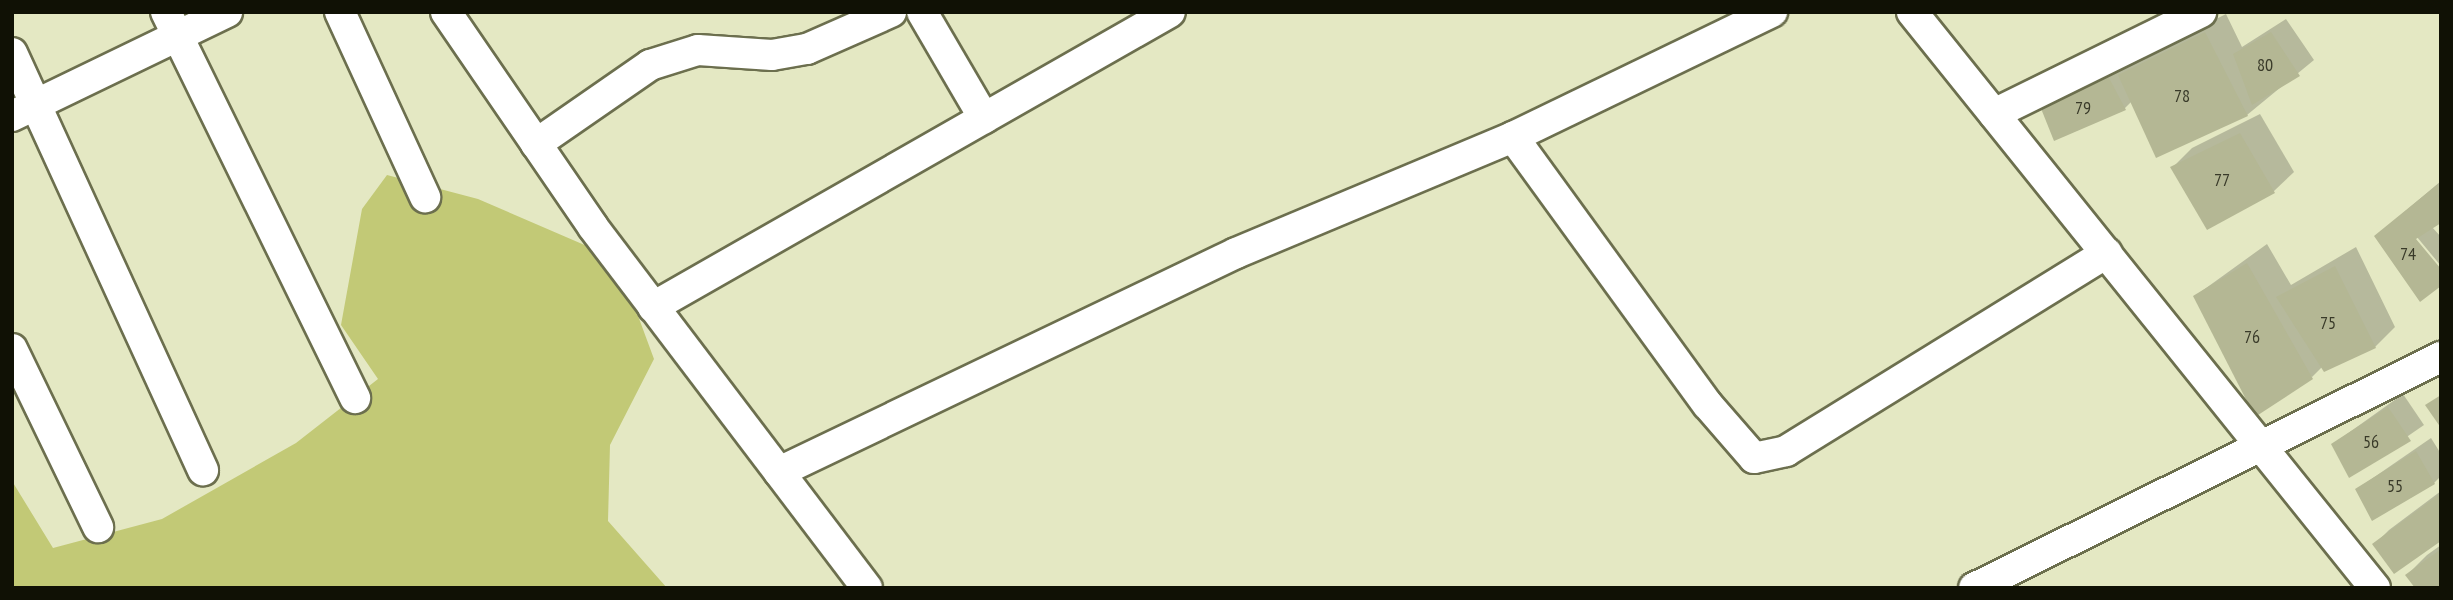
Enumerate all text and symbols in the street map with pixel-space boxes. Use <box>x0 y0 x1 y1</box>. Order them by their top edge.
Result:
house number: 80 <box>2257 54 2273 76</box>
house number: 78 <box>2174 85 2190 107</box>
house number: 79 <box>2075 97 2091 119</box>
house number: 77 <box>2214 169 2230 191</box>
house number: 74 <box>2400 243 2416 265</box>
house number: 75 <box>2320 312 2336 334</box>
house number: 76 <box>2244 326 2260 348</box>
house number: 56 <box>2363 431 2379 453</box>
house number: 55 <box>2387 475 2403 497</box>

